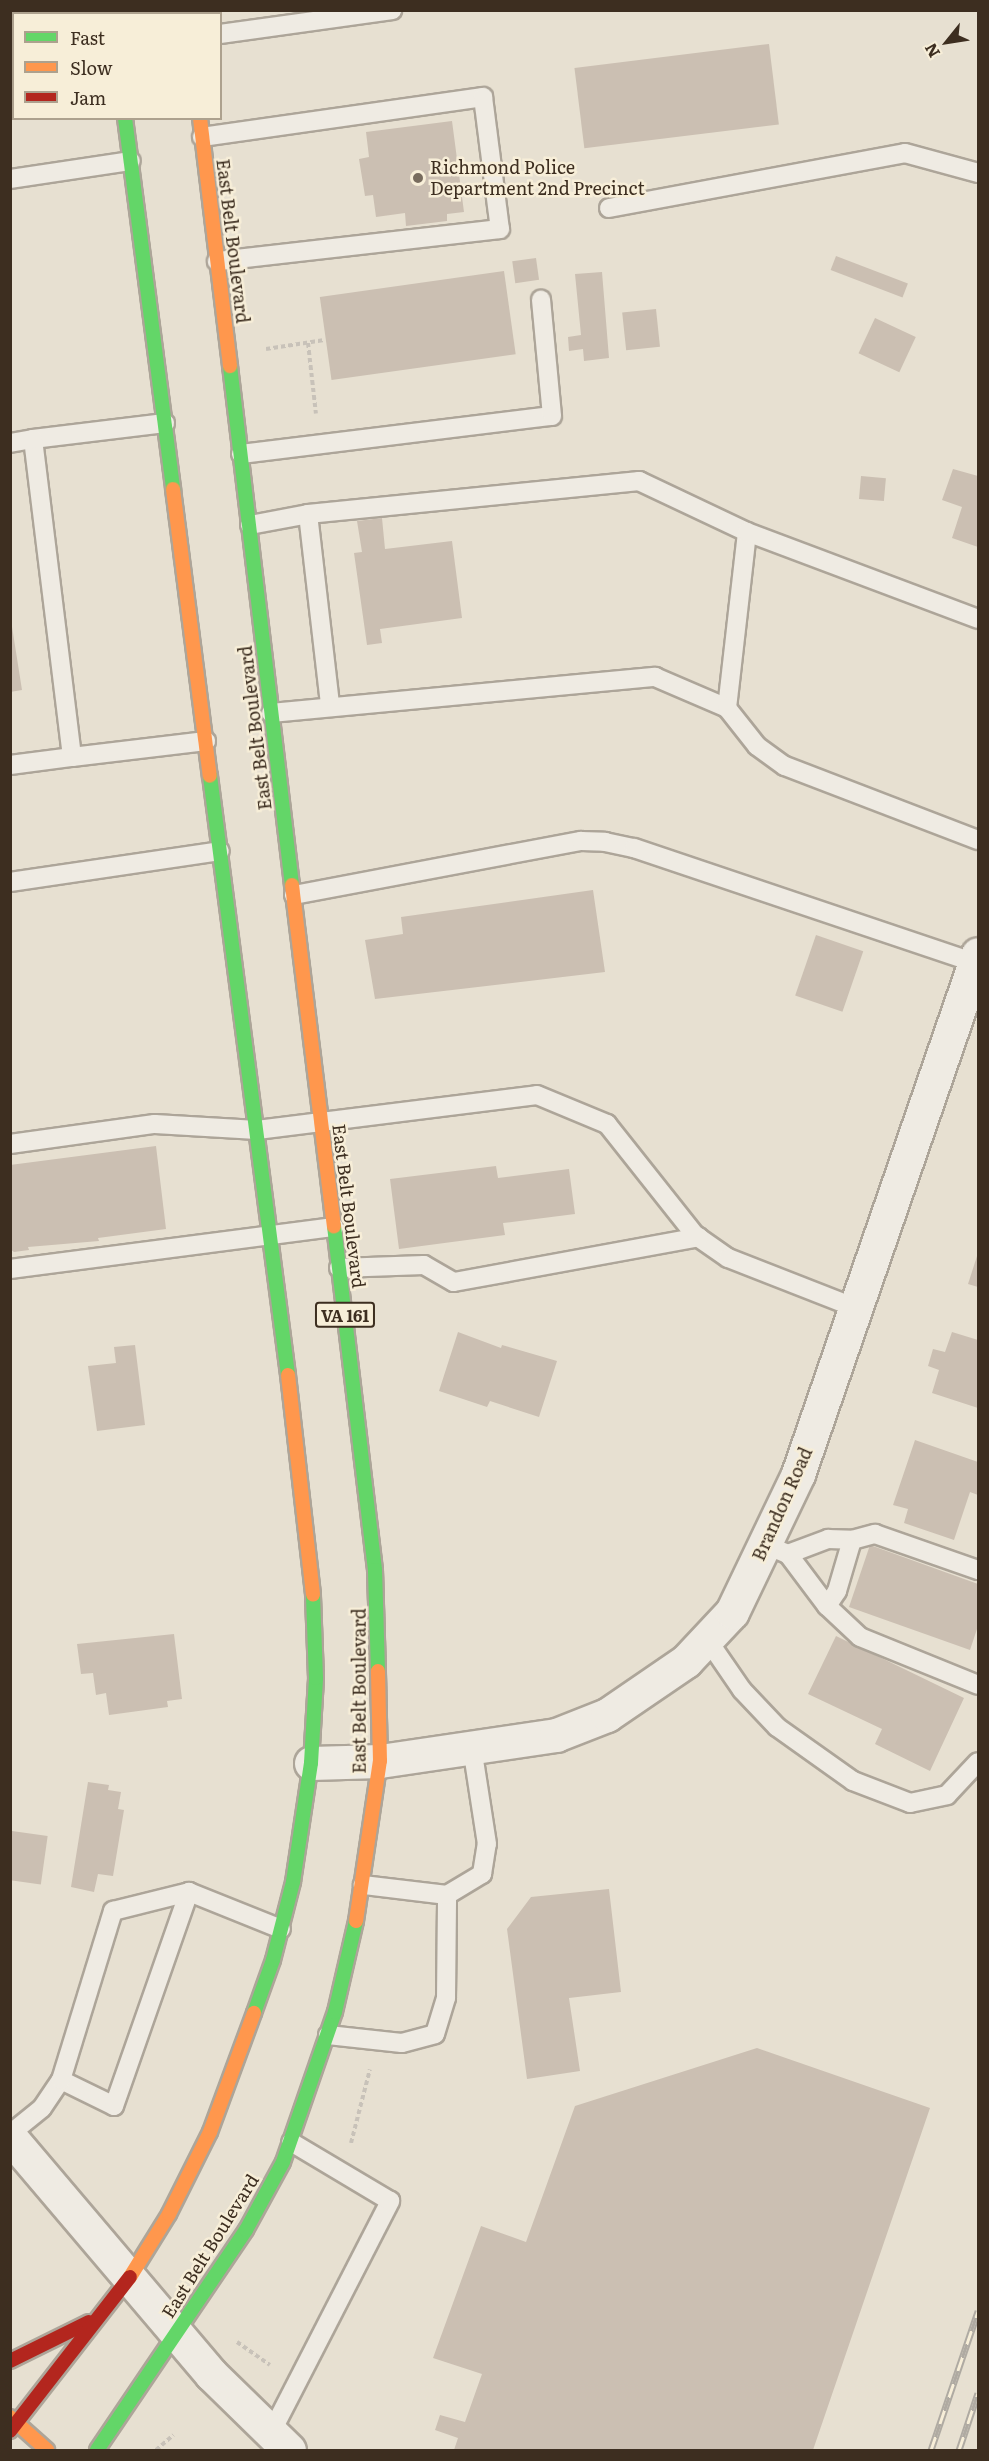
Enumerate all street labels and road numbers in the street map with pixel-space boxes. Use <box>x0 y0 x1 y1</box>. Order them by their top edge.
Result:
street label: East Belt Boulevard <box>212 158 254 324</box>
street label: East Belt Boulevard <box>234 645 276 811</box>
street label: East Belt Boulevard <box>328 1123 370 1289</box>
road number: VA 161 <box>314 1302 376 1328</box>
street label: Brandon Road <box>747 1444 817 1564</box>
street label: East Belt Boulevard <box>348 1608 370 1774</box>
street label: East Belt Boulevard <box>157 2170 263 2322</box>

